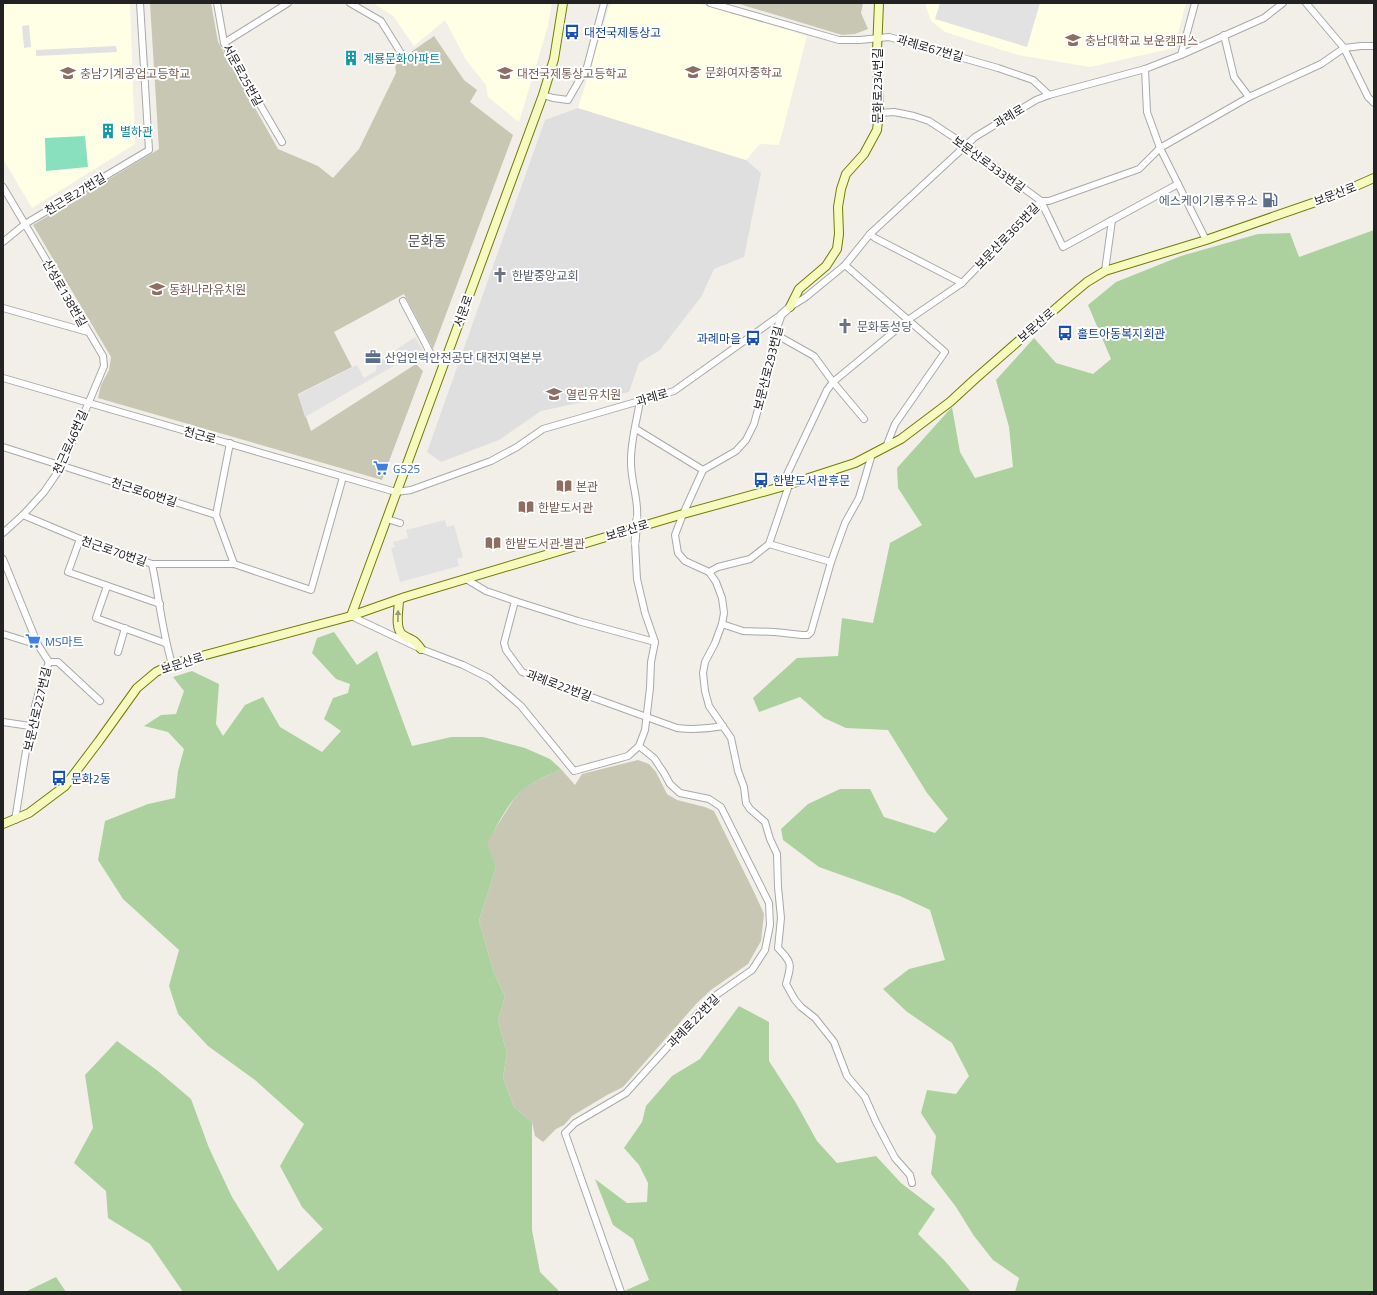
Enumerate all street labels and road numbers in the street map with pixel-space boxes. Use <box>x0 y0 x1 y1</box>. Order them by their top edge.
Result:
street label: 과례로67번길 <box>894 29 966 67</box>
street label: 서문로25번길 <box>218 40 268 110</box>
street label: 문화로234번길 <box>868 48 887 124</box>
street label: 과례로 <box>990 99 1028 133</box>
street label: 보문산로333번길 <box>948 131 1030 197</box>
street label: 천근로27번길 <box>41 168 109 220</box>
street label: 보문산로 <box>1311 177 1359 211</box>
street label: 보문산로365번길 <box>970 198 1044 274</box>
street label: 산성로138번길 <box>38 256 92 330</box>
street label: 서문로 <box>448 292 478 330</box>
street label: 보문산로 <box>1013 303 1059 347</box>
street label: 보문산로293번길 <box>748 324 788 412</box>
street label: 과례로 <box>633 383 671 411</box>
street label: 천근로46번길 <box>47 407 93 477</box>
street label: 천근로 <box>181 421 219 449</box>
street label: 천근로60번길 <box>108 472 180 512</box>
street label: 보문산로 <box>603 514 651 546</box>
street label: 천근로70번길 <box>78 531 150 571</box>
street label: 보문산로 <box>158 647 206 679</box>
street label: 과례로22번길 <box>524 664 594 706</box>
street label: 보문산로227번길 <box>18 665 56 753</box>
street label: 과례로22번길 <box>662 990 724 1052</box>

